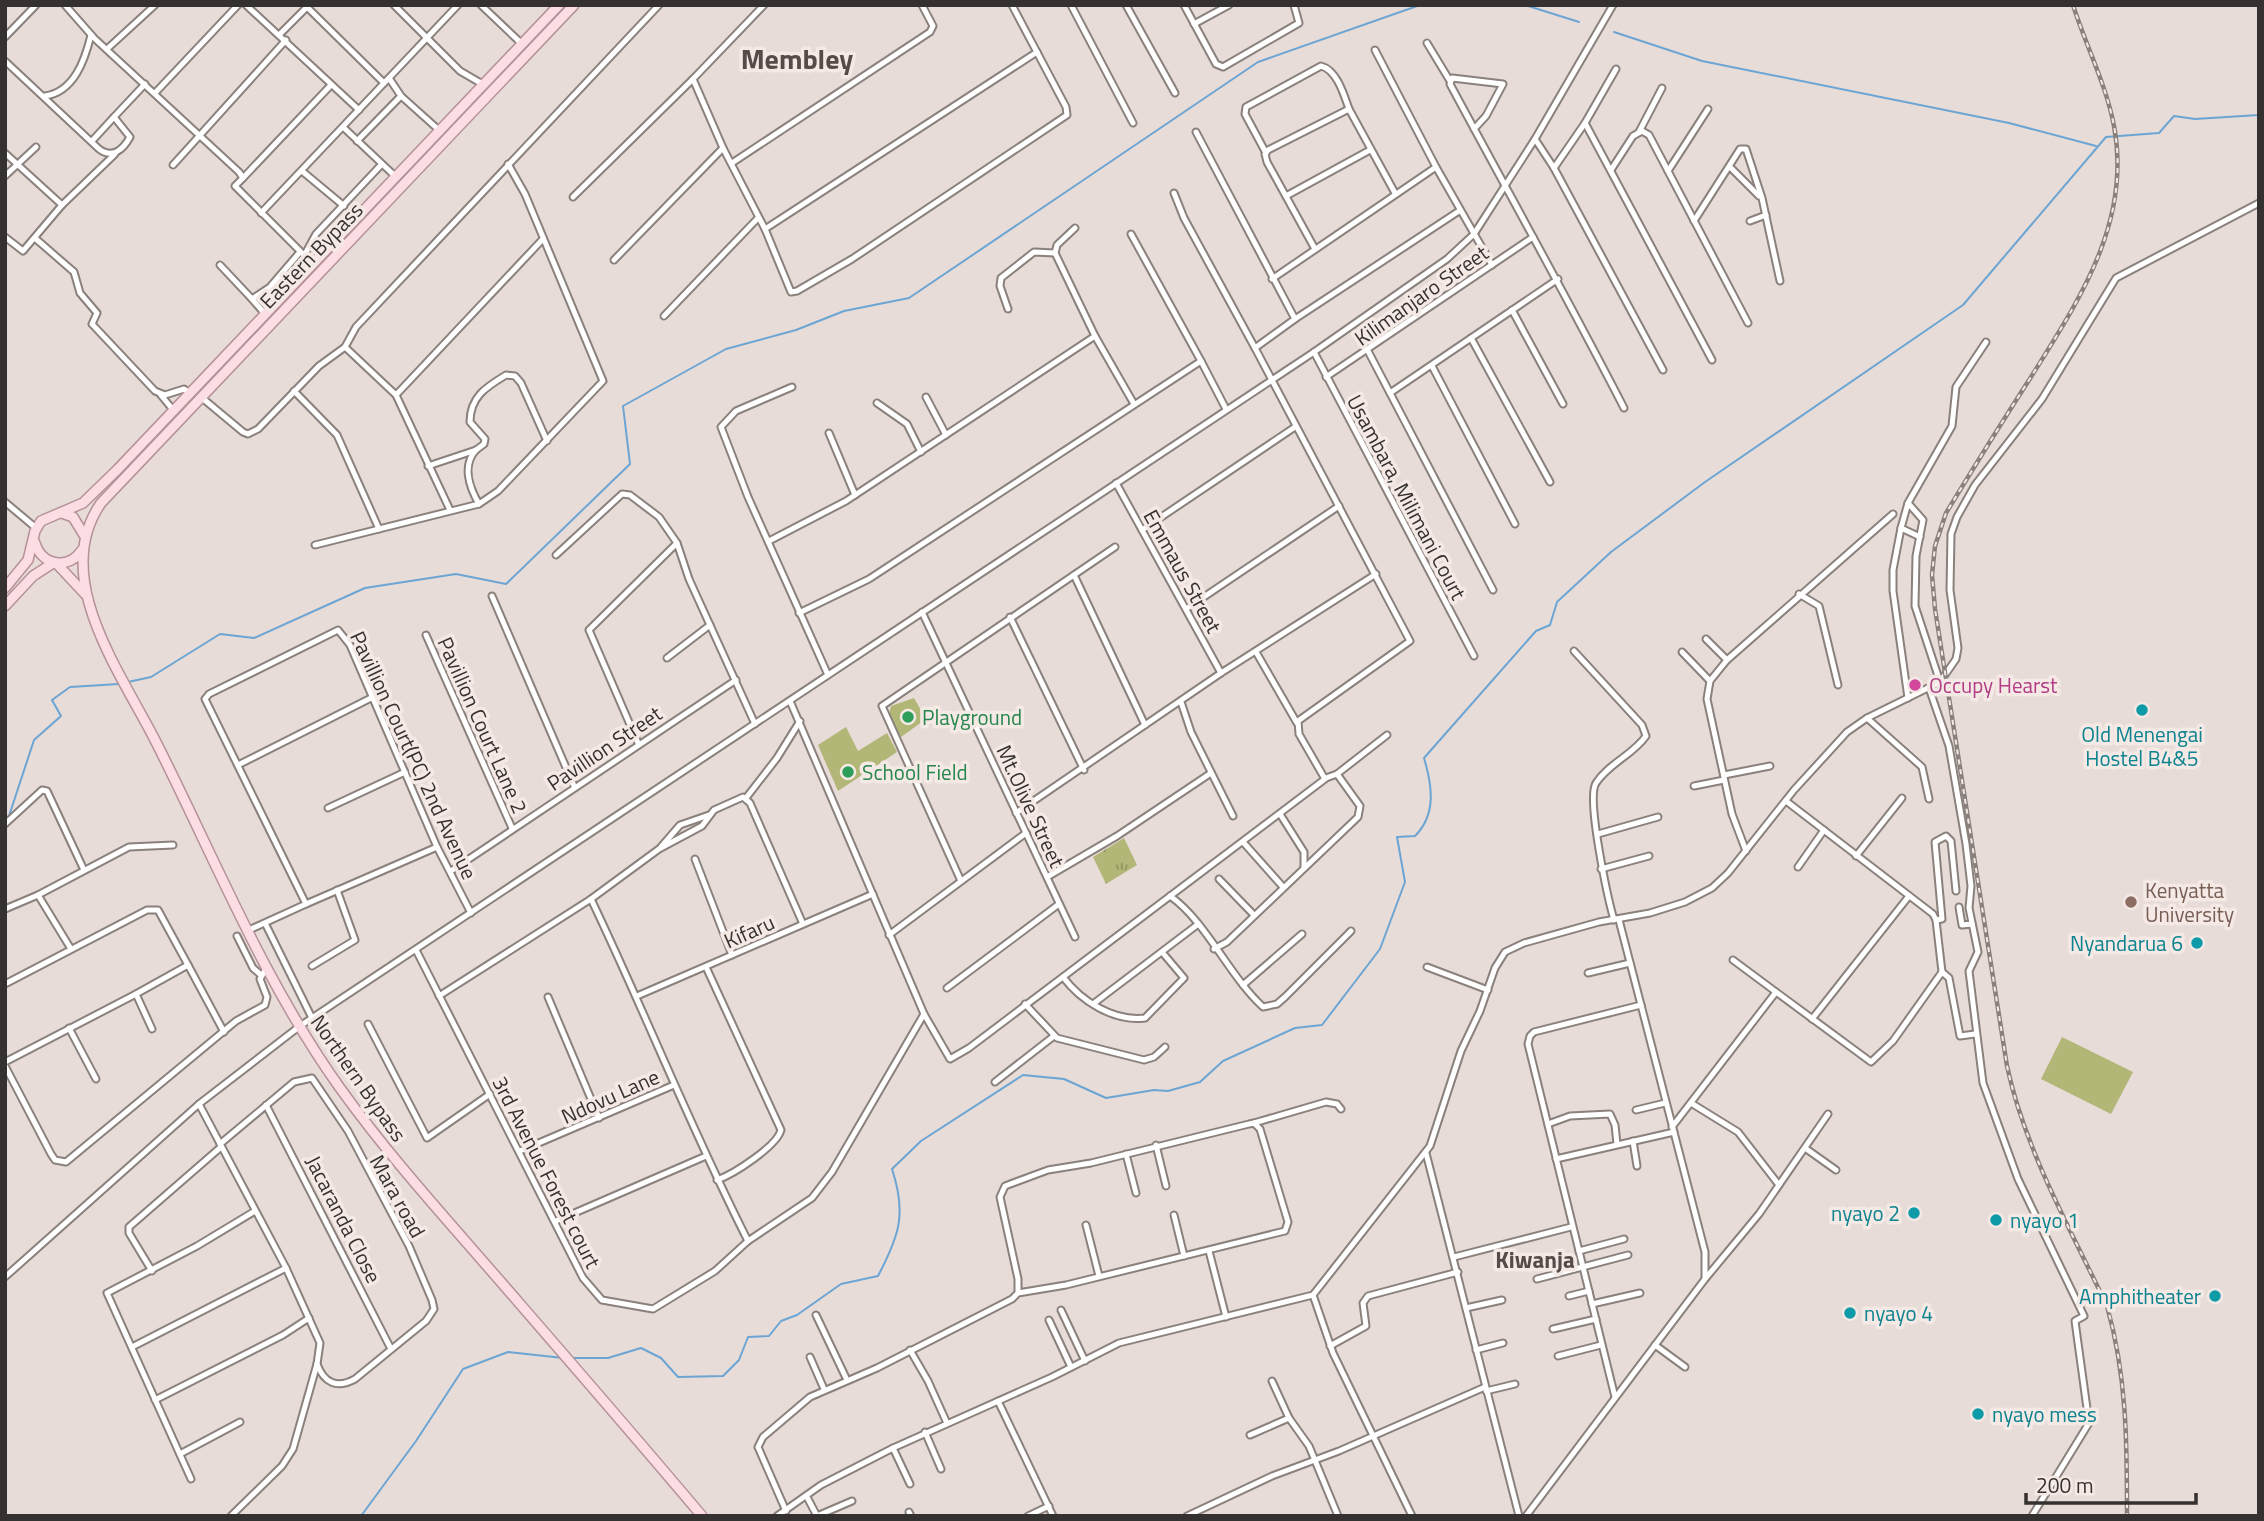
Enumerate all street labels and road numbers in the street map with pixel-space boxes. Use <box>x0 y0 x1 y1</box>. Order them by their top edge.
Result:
street label: Eastern Bypass <box>252 195 370 315</box>
street label: Kilimanjaro Street <box>1347 236 1495 353</box>
street label: Usambara, Milimani Court <box>1339 389 1475 606</box>
street label: Emmaus Street <box>1136 503 1230 639</box>
street label: Pavillion Court(PC) 2nd Avenue <box>342 625 486 885</box>
street label: Pavillion Court Lane 2 <box>430 632 536 818</box>
street label: Pavillion Street <box>540 697 669 798</box>
street label: Mt.Olive Street <box>989 739 1074 873</box>
street label: Kifaru <box>719 906 779 956</box>
street label: Northern Bypass <box>303 1008 415 1148</box>
street label: Ndovu Lane <box>556 1060 664 1132</box>
street label: 3rd Avenue Forest court <box>485 1070 610 1274</box>
street label: Mara road <box>362 1149 434 1243</box>
street label: Jacaranda Close <box>298 1150 390 1288</box>

